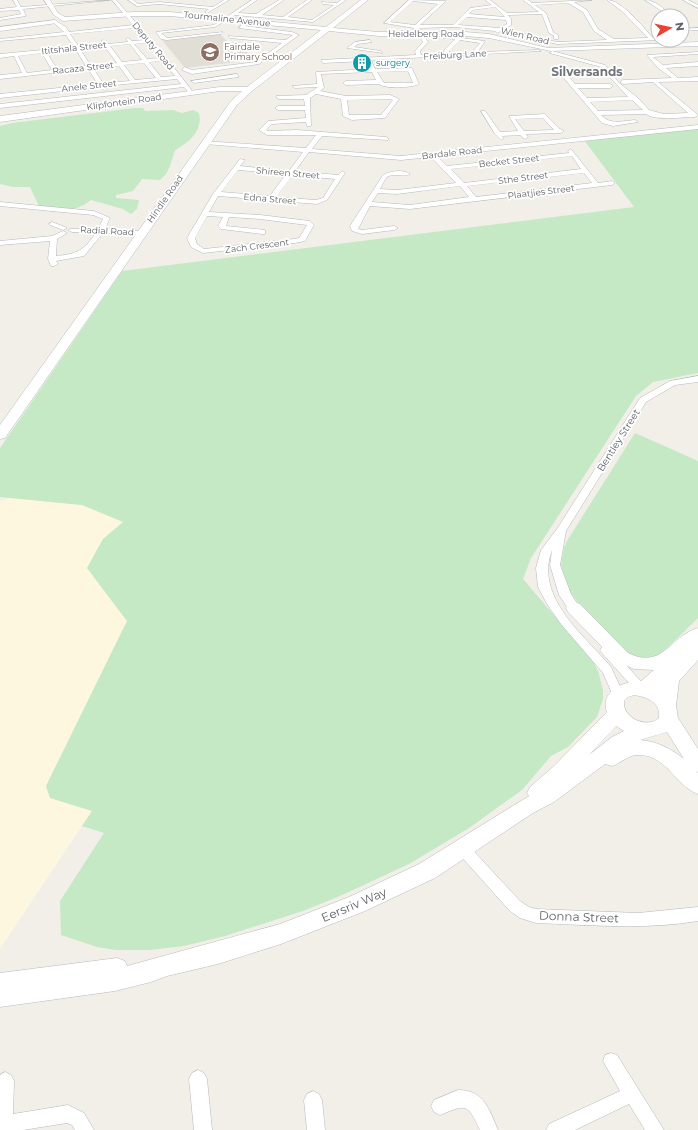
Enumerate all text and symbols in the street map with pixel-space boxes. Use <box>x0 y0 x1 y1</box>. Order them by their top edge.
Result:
street label: Tourmaline Avenue <box>183 8 272 29</box>
north arrow <box>650 8 690 48</box>
street label: Deputy Road <box>130 19 177 72</box>
text: N <box>672 21 687 32</box>
street label: Wien Road <box>500 25 551 46</box>
street label: Heidelberg Road <box>388 28 464 39</box>
street label: Ititshala Street <box>41 39 107 56</box>
school or university icon: Fairdale Primary School <box>199 41 221 63</box>
place label: Fairdale Primary School <box>224 41 292 62</box>
street label: Freiburg Lane <box>423 47 487 62</box>
building icon: surgery <box>351 52 373 74</box>
place label: surgery <box>376 57 410 68</box>
street label: Racaza Street <box>52 59 115 76</box>
district label: Silversands <box>551 64 623 79</box>
street label: Anele Street <box>61 77 117 94</box>
street label: Klipfontein Road <box>86 91 162 112</box>
street label: Bardale Road <box>421 144 483 161</box>
street label: Becket Street <box>478 152 540 169</box>
street label: Shireen Street <box>256 164 321 181</box>
street label: Sthe Street <box>497 169 549 186</box>
street label: Hindle Road <box>144 173 185 225</box>
street label: Plaatjies Street <box>507 182 575 201</box>
street label: Edna Street <box>243 191 297 206</box>
street label: Radial Road <box>80 224 134 237</box>
street label: Zach Crescent <box>224 236 290 255</box>
street label: Bentley Street <box>594 407 643 474</box>
street label: Eersriv Way <box>319 884 389 925</box>
street label: Donna Street <box>539 908 619 925</box>

